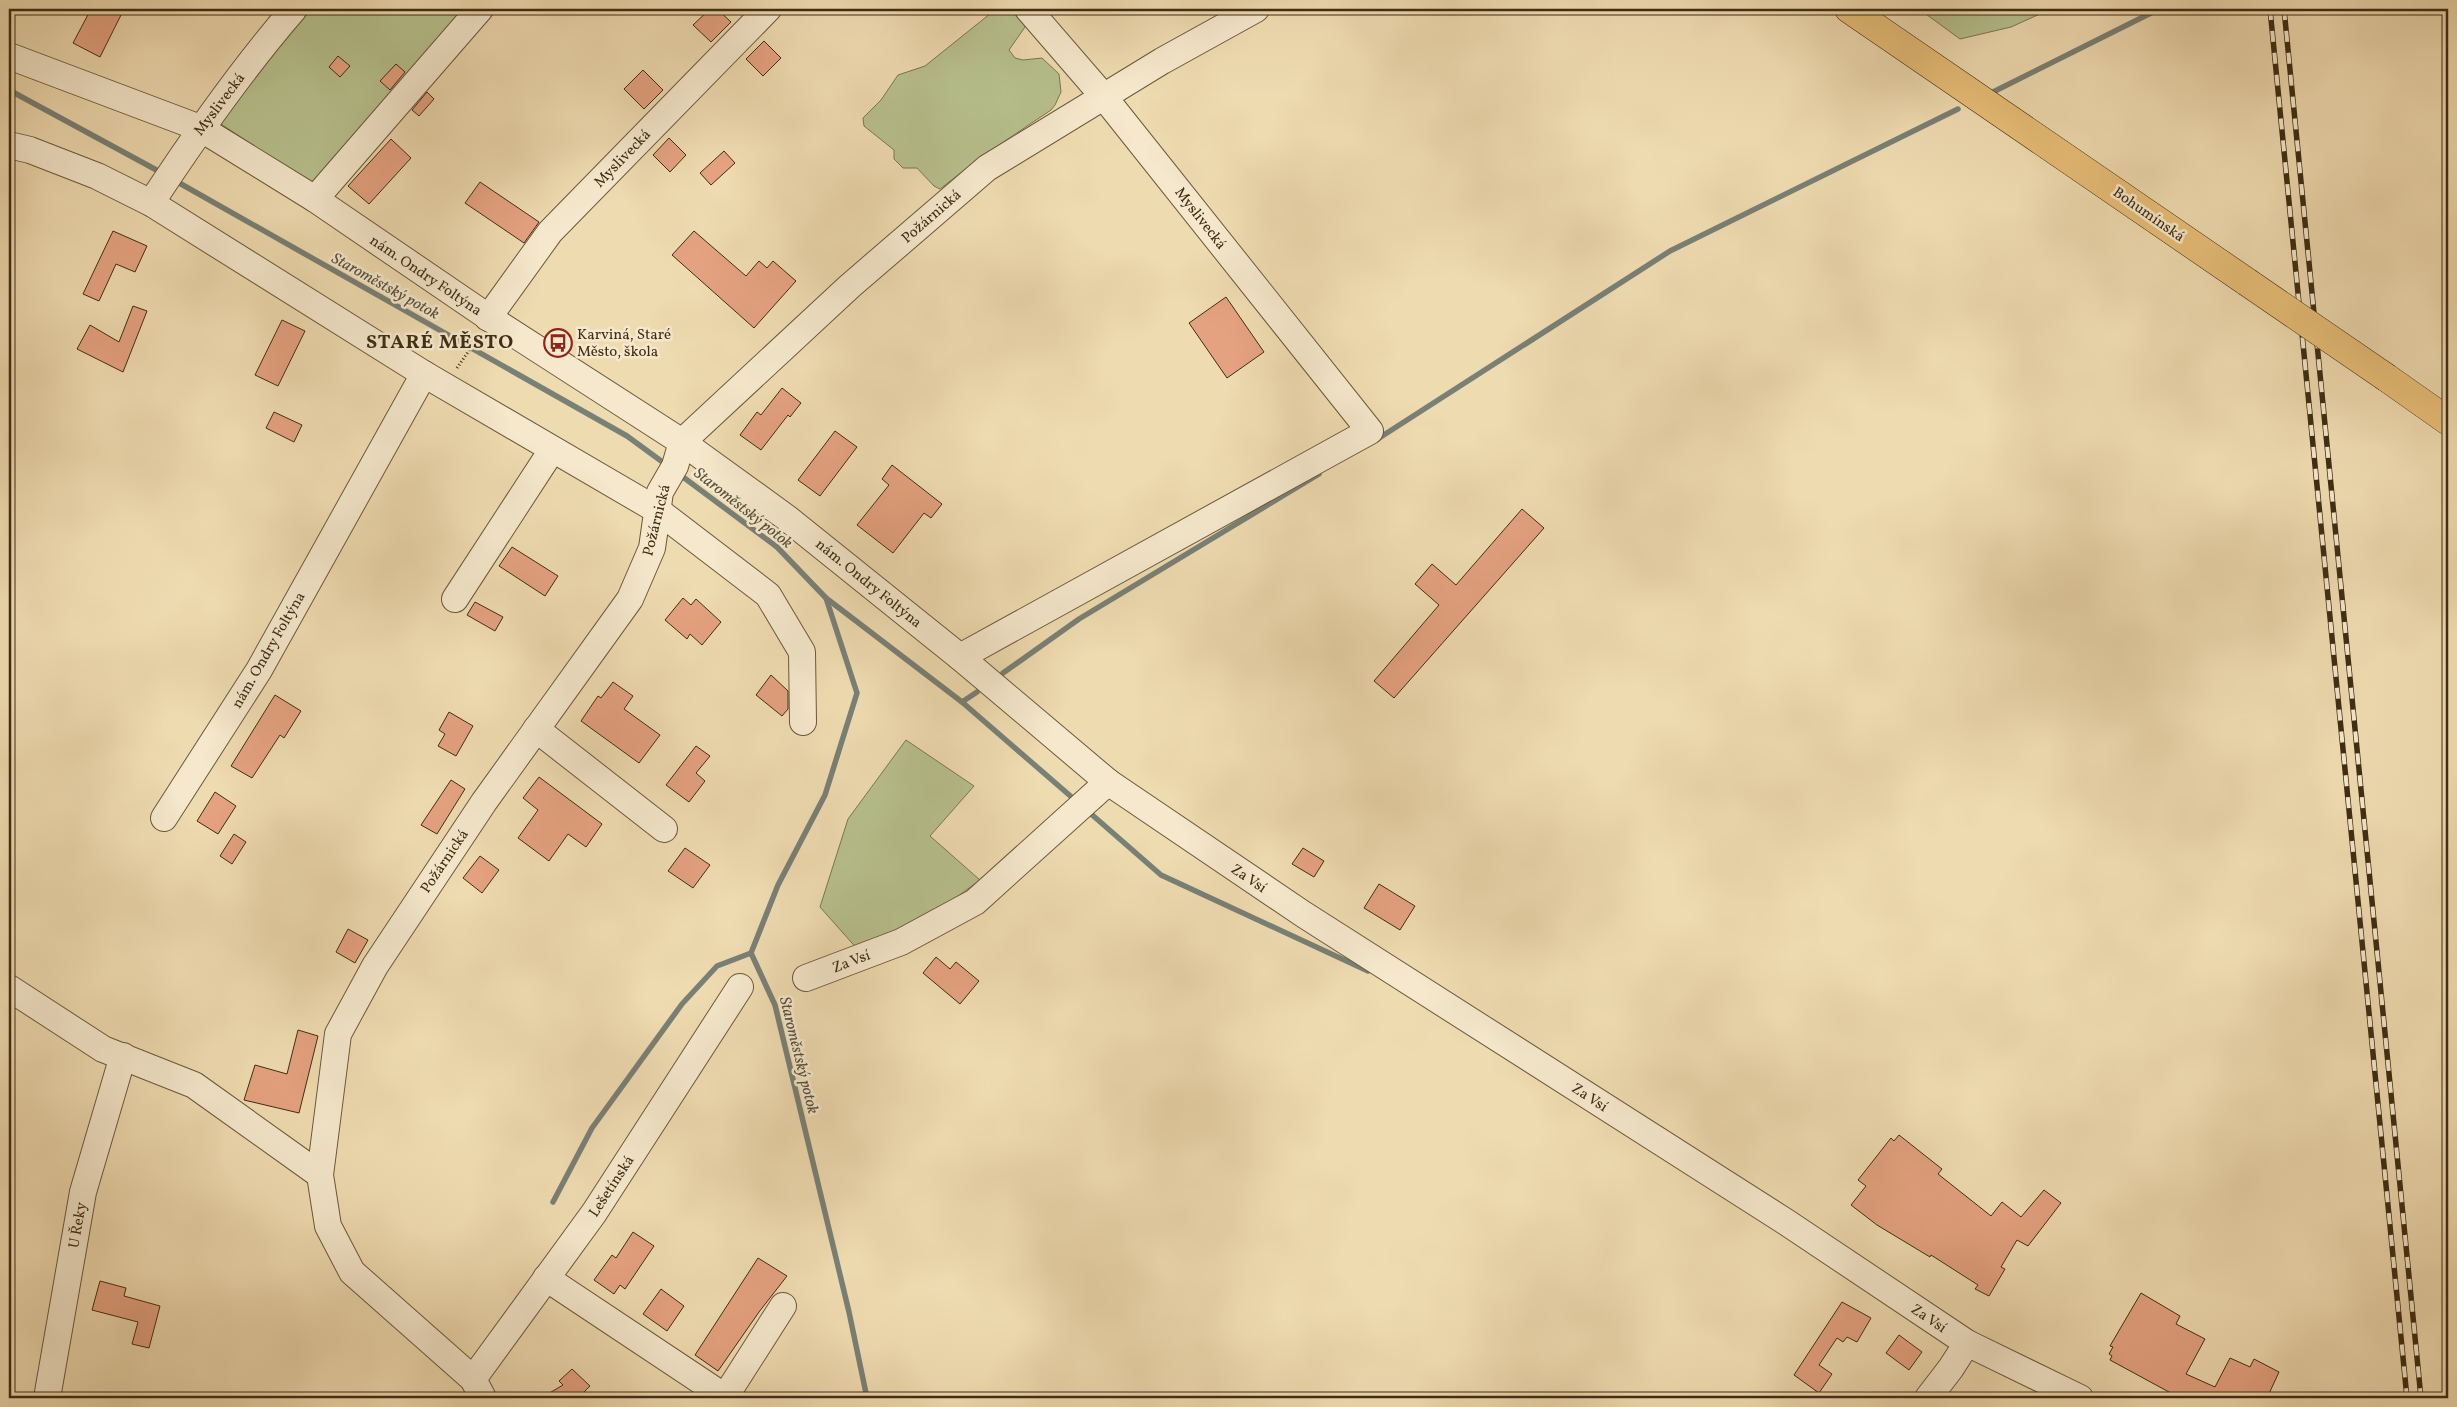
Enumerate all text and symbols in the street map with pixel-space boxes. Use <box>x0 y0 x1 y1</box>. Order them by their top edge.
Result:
street label: Myslivecká <box>190 69 251 141</box>
street label: Myslivecká <box>590 125 656 193</box>
street label: Myslivecká <box>1169 183 1231 254</box>
street label: Bohumínská <box>2108 183 2188 248</box>
street label: Požárnická <box>898 185 966 249</box>
street label: nám. Ondry Foltýna <box>365 231 485 322</box>
water label: Staroměstský potok <box>327 248 443 326</box>
place label: Karviná, Staré Město, škola <box>577 325 671 363</box>
bus stop icon: Karviná, Staré Město, škola <box>543 328 573 358</box>
district label: STARÉ MĚSTO <box>366 329 514 357</box>
water label: Staroměstský potok <box>689 463 797 555</box>
street label: Požárnická <box>638 482 676 558</box>
street label: nám. Ondry Foltýna <box>810 535 926 634</box>
street label: nám. Ondry Foltýna <box>227 589 311 713</box>
street label: Požárnická <box>416 826 474 898</box>
street label: Za Vsí <box>1226 860 1271 899</box>
street label: Za Vsí <box>829 945 874 979</box>
water label: Staroměstský potok <box>773 995 823 1117</box>
street label: Za Vsí <box>1567 1079 1612 1118</box>
street label: Lešetínská <box>584 1152 640 1222</box>
street label: U Řeky <box>64 1201 93 1250</box>
street label: Za Vsí <box>1906 1300 1951 1339</box>

